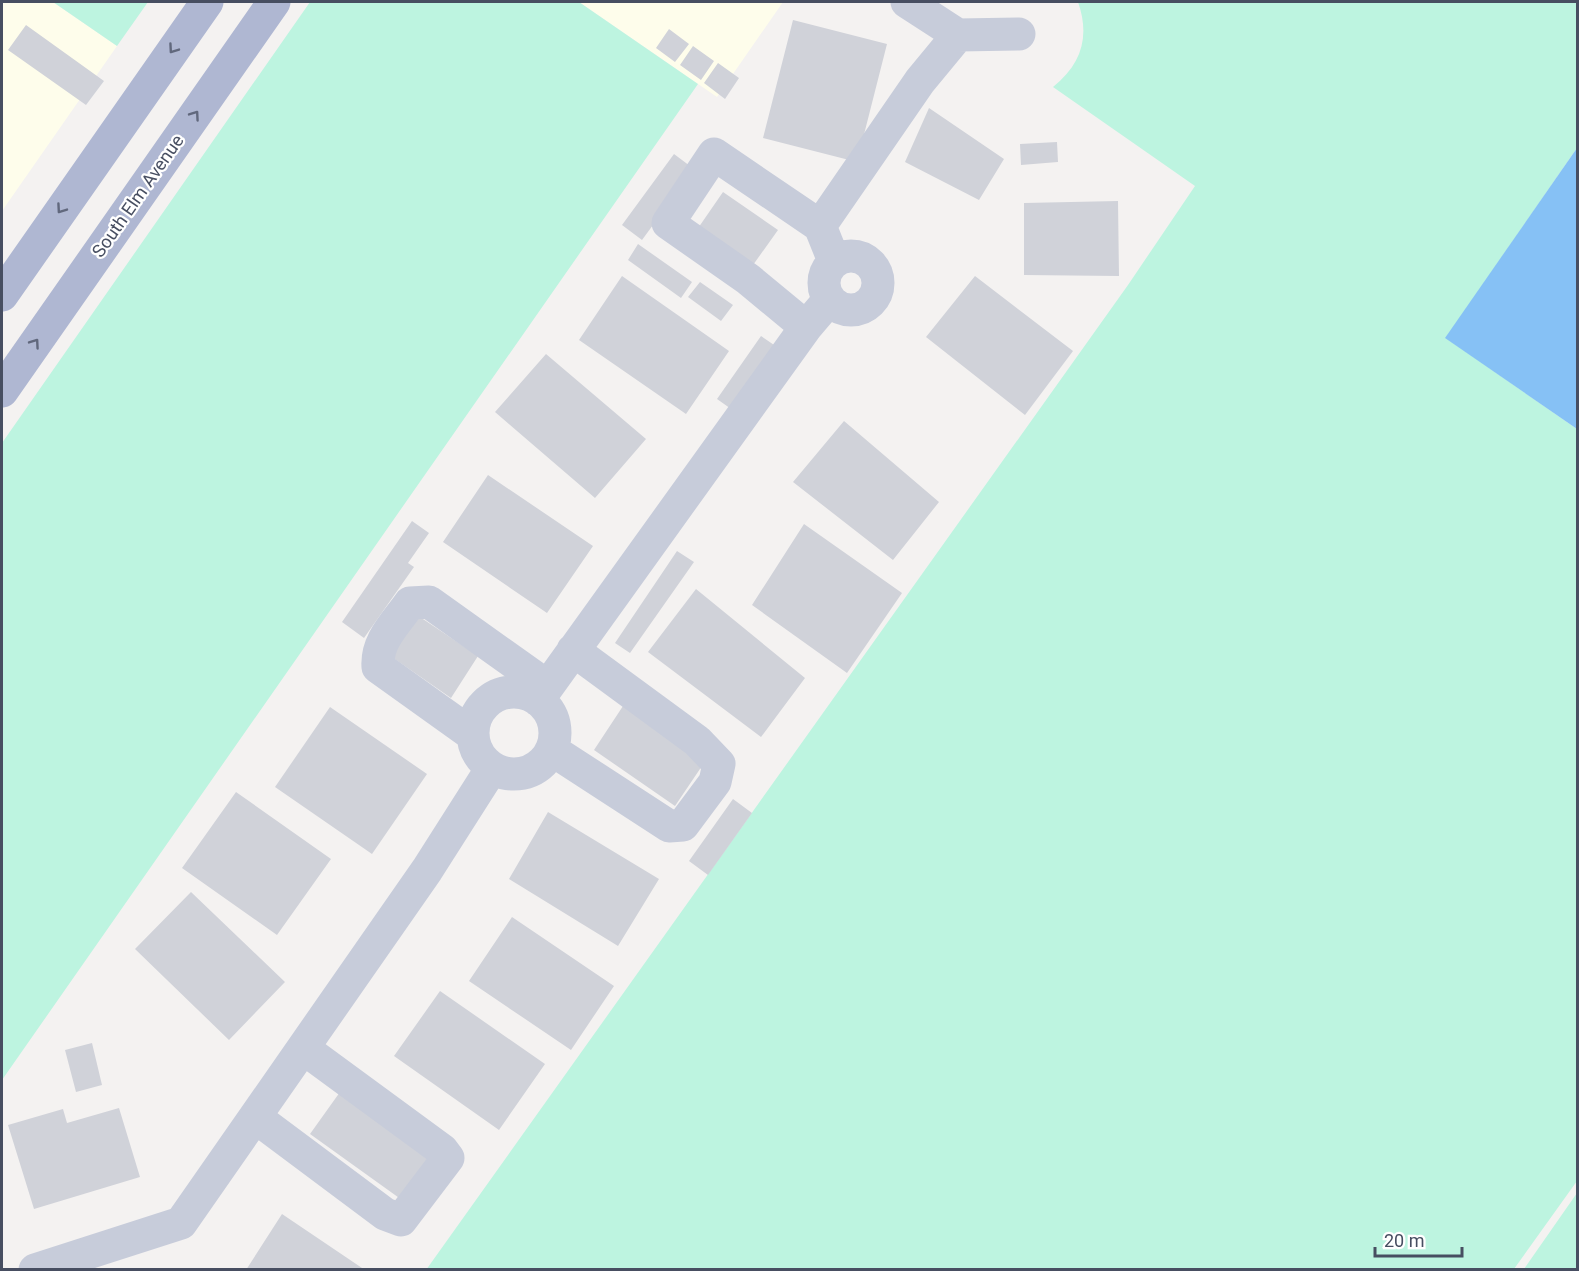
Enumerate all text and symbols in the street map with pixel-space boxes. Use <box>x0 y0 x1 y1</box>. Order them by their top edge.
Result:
one-way arrow <box>169 43 180 54</box>
one-way arrow <box>188 110 199 121</box>
street label: South Elm Avenue <box>87 130 188 261</box>
one-way arrow <box>57 203 68 214</box>
one-way arrow <box>28 339 39 350</box>
scale bar <box>1375 1220 1462 1258</box>
text: 20 m <box>1384 1230 1424 1251</box>

